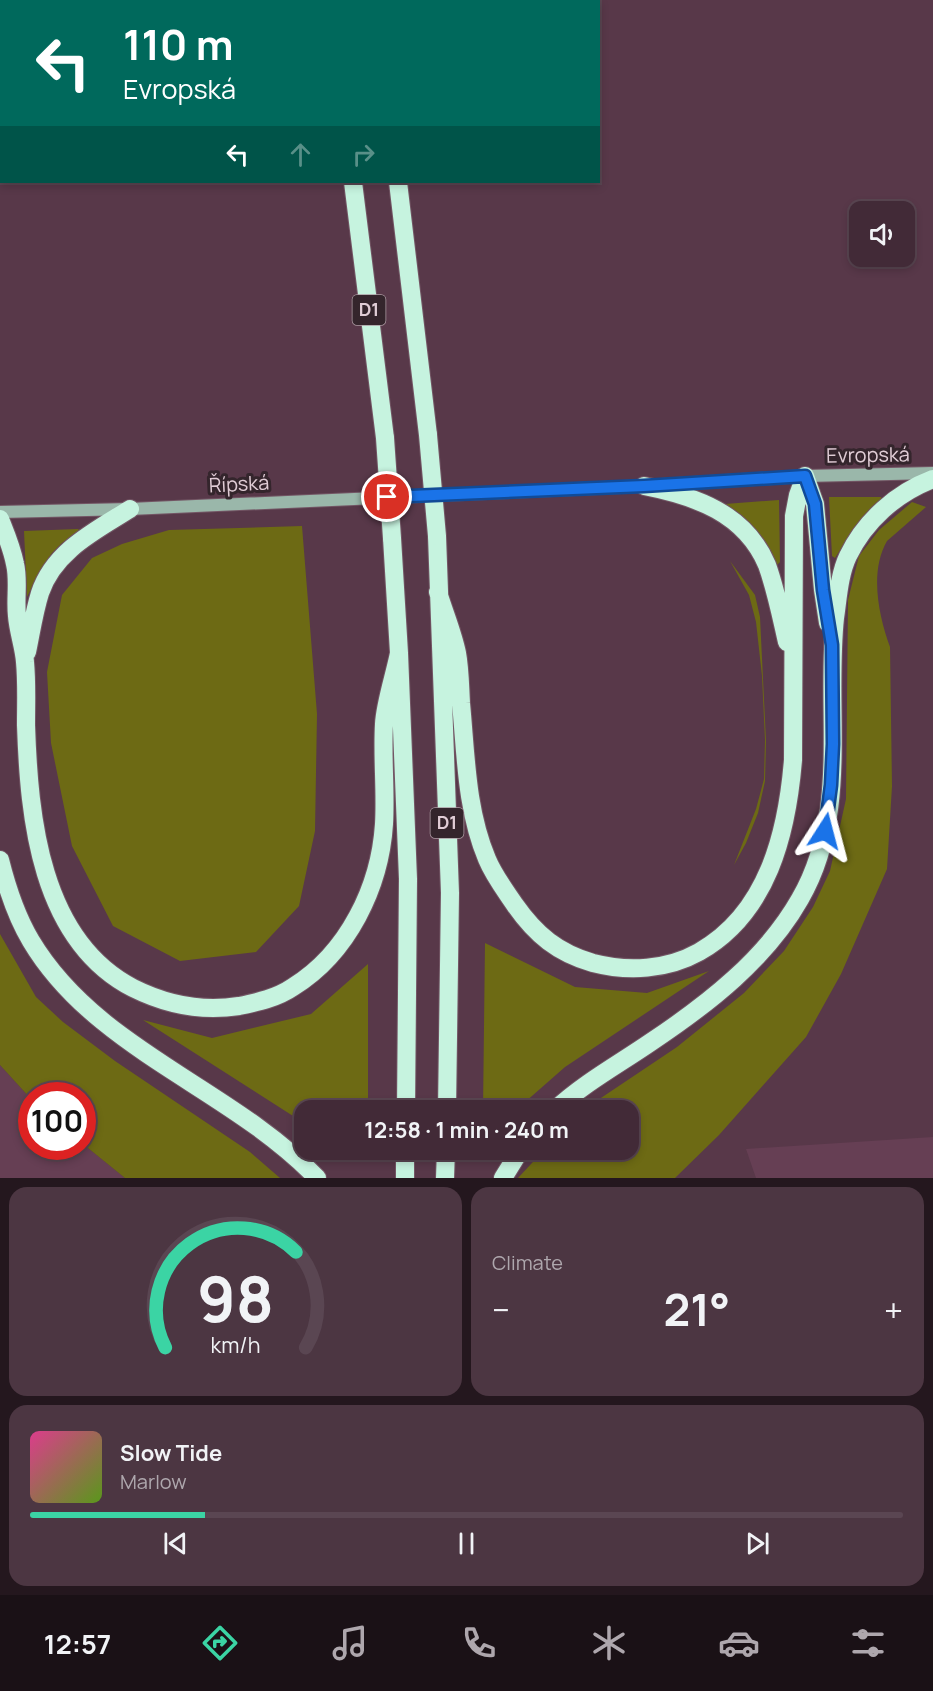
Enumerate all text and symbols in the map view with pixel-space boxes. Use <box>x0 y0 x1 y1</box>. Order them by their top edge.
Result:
text: 110 m <box>123 15 234 73</box>
icon: left <box>24 24 102 102</box>
text: Evropská <box>123 70 236 107</box>
icon: left <box>221 138 254 171</box>
icon: ahead <box>284 138 317 171</box>
icon: right <box>347 138 380 171</box>
map controls <box>849 201 915 267</box>
button: sound <box>849 201 915 267</box>
road number: D1 <box>352 295 386 325</box>
street label: Evropská <box>826 440 910 469</box>
street label: Řípská <box>208 468 270 499</box>
pin <box>361 471 412 522</box>
icon: arrive <box>370 480 403 513</box>
position arrow <box>793 799 857 863</box>
road number: D1 <box>430 808 464 838</box>
speed limit sign: 100 <box>18 1082 96 1160</box>
text: 12:58 · 1 min · 240 m <box>364 1115 569 1145</box>
text: Climate <box>492 1249 563 1276</box>
text: 98 <box>197 1255 274 1341</box>
text: 21° <box>664 1278 730 1340</box>
text: − <box>492 1287 510 1332</box>
text: + <box>884 1287 903 1332</box>
text: km/h <box>211 1331 260 1360</box>
text: Slow Tide <box>120 1438 222 1468</box>
text: Marlow <box>120 1468 187 1495</box>
icon: previous <box>159 1527 192 1560</box>
icon: pause <box>450 1527 483 1560</box>
icon: next <box>741 1527 774 1560</box>
icon: directions <box>199 1622 241 1664</box>
icon: music <box>329 1622 371 1664</box>
icon: phone <box>458 1622 500 1664</box>
icon: climate <box>588 1622 630 1664</box>
icon: car <box>718 1622 760 1664</box>
icon: filters <box>847 1622 889 1664</box>
text: 12:57 <box>44 1625 111 1662</box>

